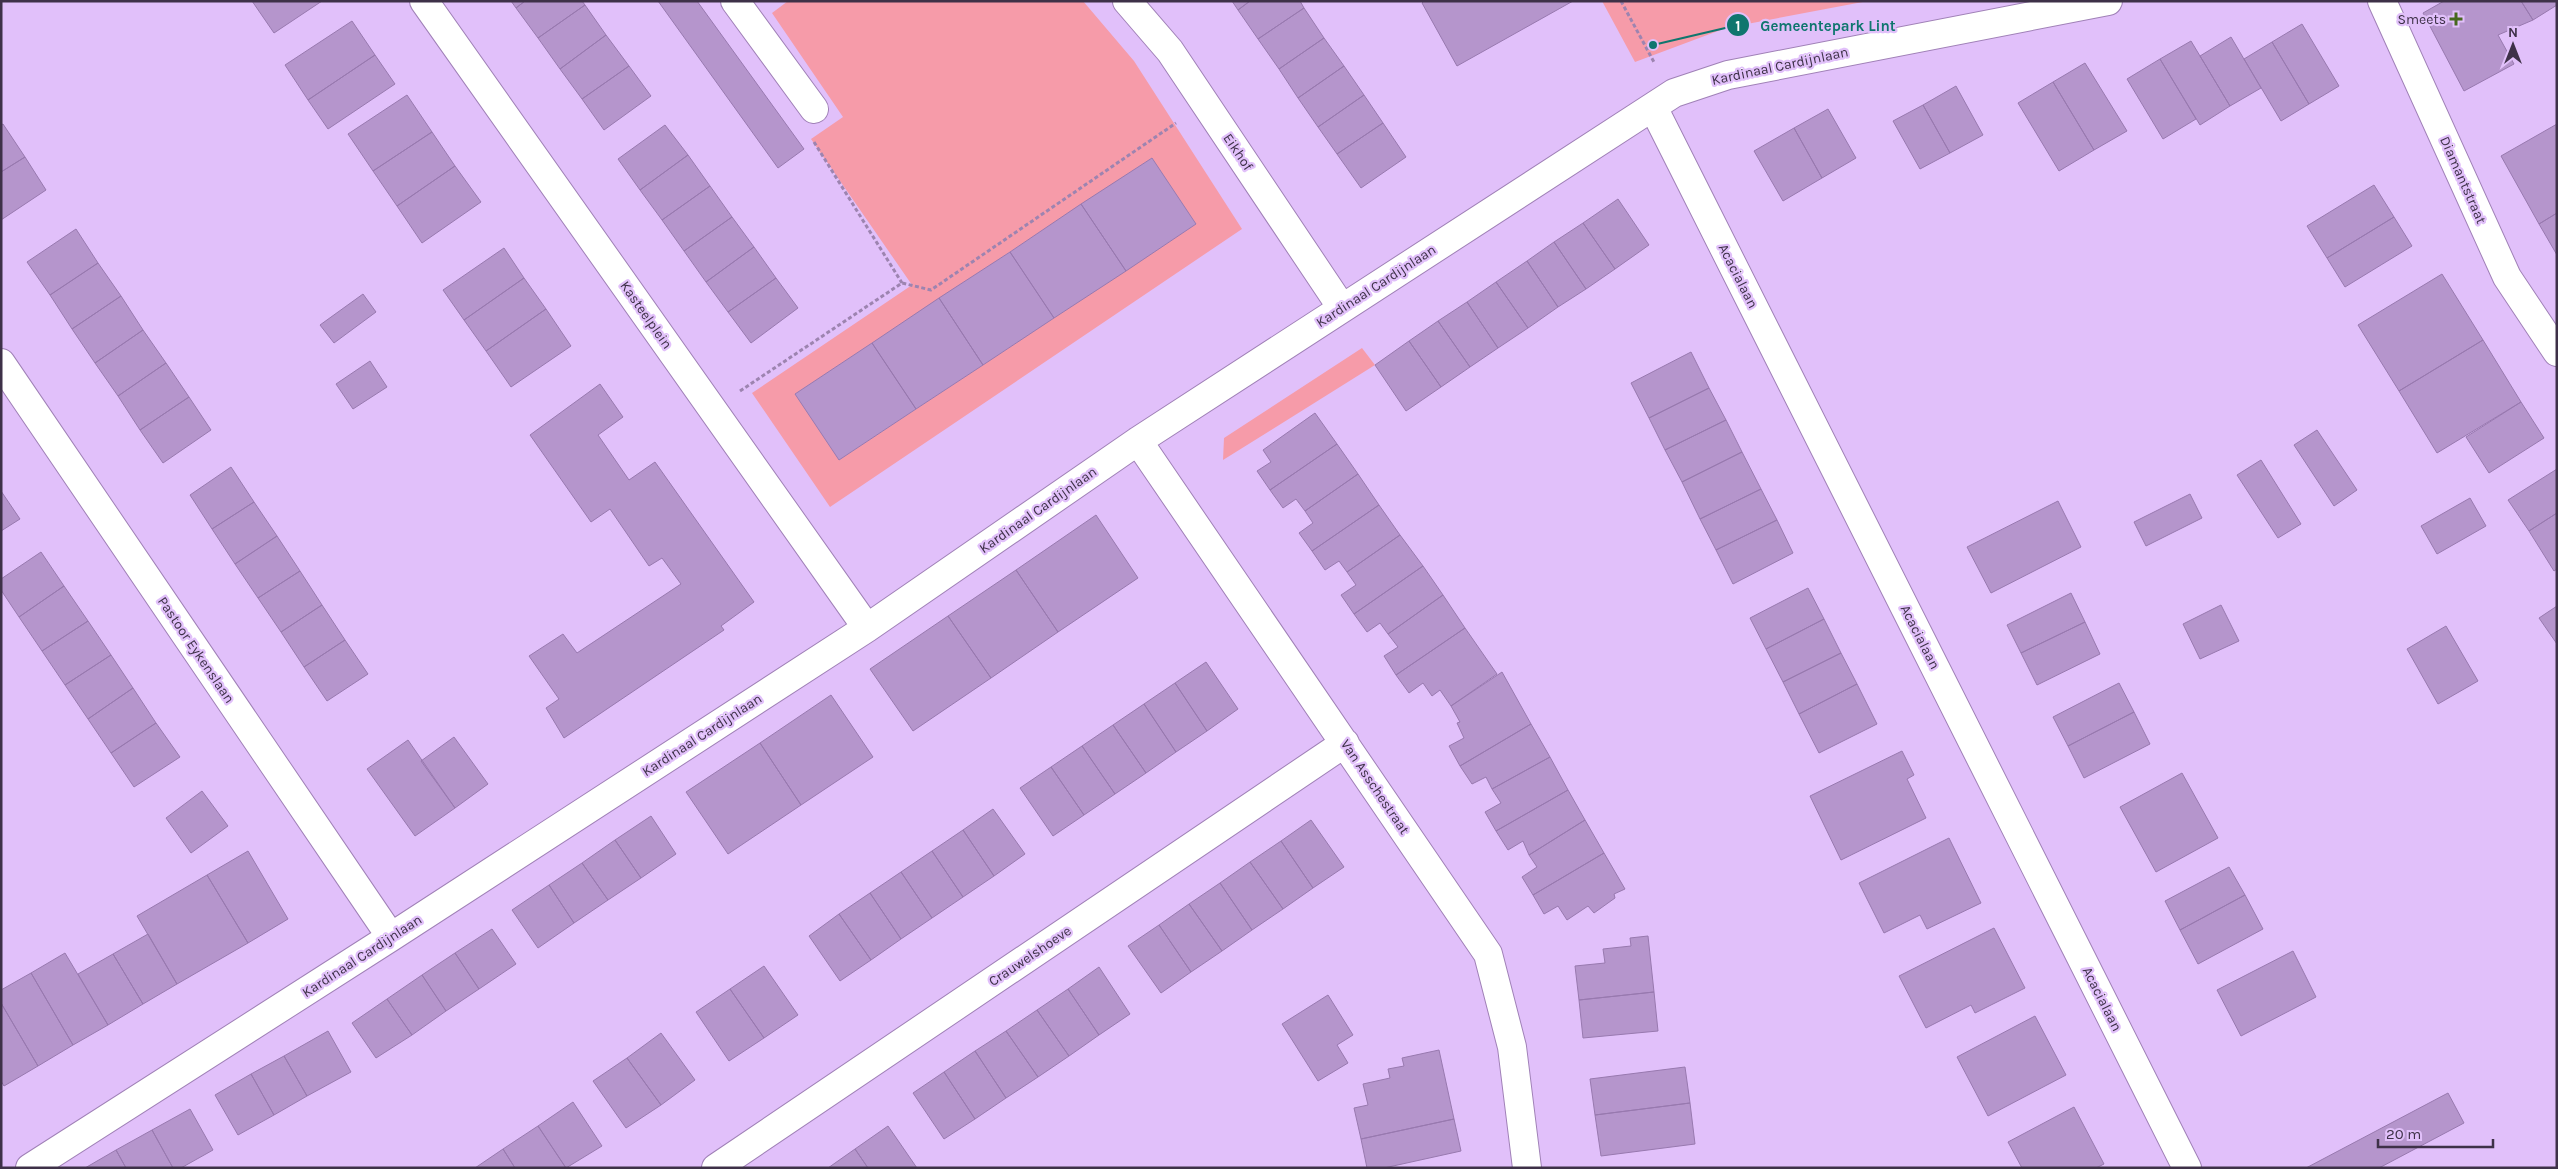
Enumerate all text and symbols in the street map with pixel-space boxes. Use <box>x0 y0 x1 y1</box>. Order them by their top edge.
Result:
callout: Gemeentepark Lint <box>1725 10 1906 40</box>
place label: Smeets <box>2397 11 2446 28</box>
marker: Smeets <box>2450 13 2462 25</box>
text: 1 <box>1735 17 1741 35</box>
text: Gemeentepark Lint <box>1760 17 1896 35</box>
north arrow <box>2488 20 2538 70</box>
text: N <box>2508 24 2518 41</box>
street label: Kardinaal Cardijnlaan <box>1710 43 1850 89</box>
street label: Eikhof <box>1220 130 1257 174</box>
street label: Diamantstraat <box>2436 134 2490 226</box>
street label: Kardinaal Cardijnlaan <box>1313 241 1439 331</box>
street label: Acacialaan <box>1715 241 1761 311</box>
street label: Kasteelplein <box>616 278 676 352</box>
street label: Kardinaal Cardijnlaan <box>976 463 1100 557</box>
street label: Pastoor Eykenslaan <box>154 594 238 706</box>
street label: Acacialaan <box>1897 602 1943 672</box>
street label: Kardinaal Cardijnlaan <box>639 690 765 780</box>
street label: Van Asschestraat <box>1337 736 1413 838</box>
street label: Kardinaal Cardijnlaan <box>299 911 425 1001</box>
street label: Crauwelshoeve <box>985 922 1075 990</box>
street label: Acacialaan <box>2079 964 2125 1034</box>
scale bar <box>2378 1116 2493 1148</box>
text: 20 m <box>2386 1125 2421 1143</box>

